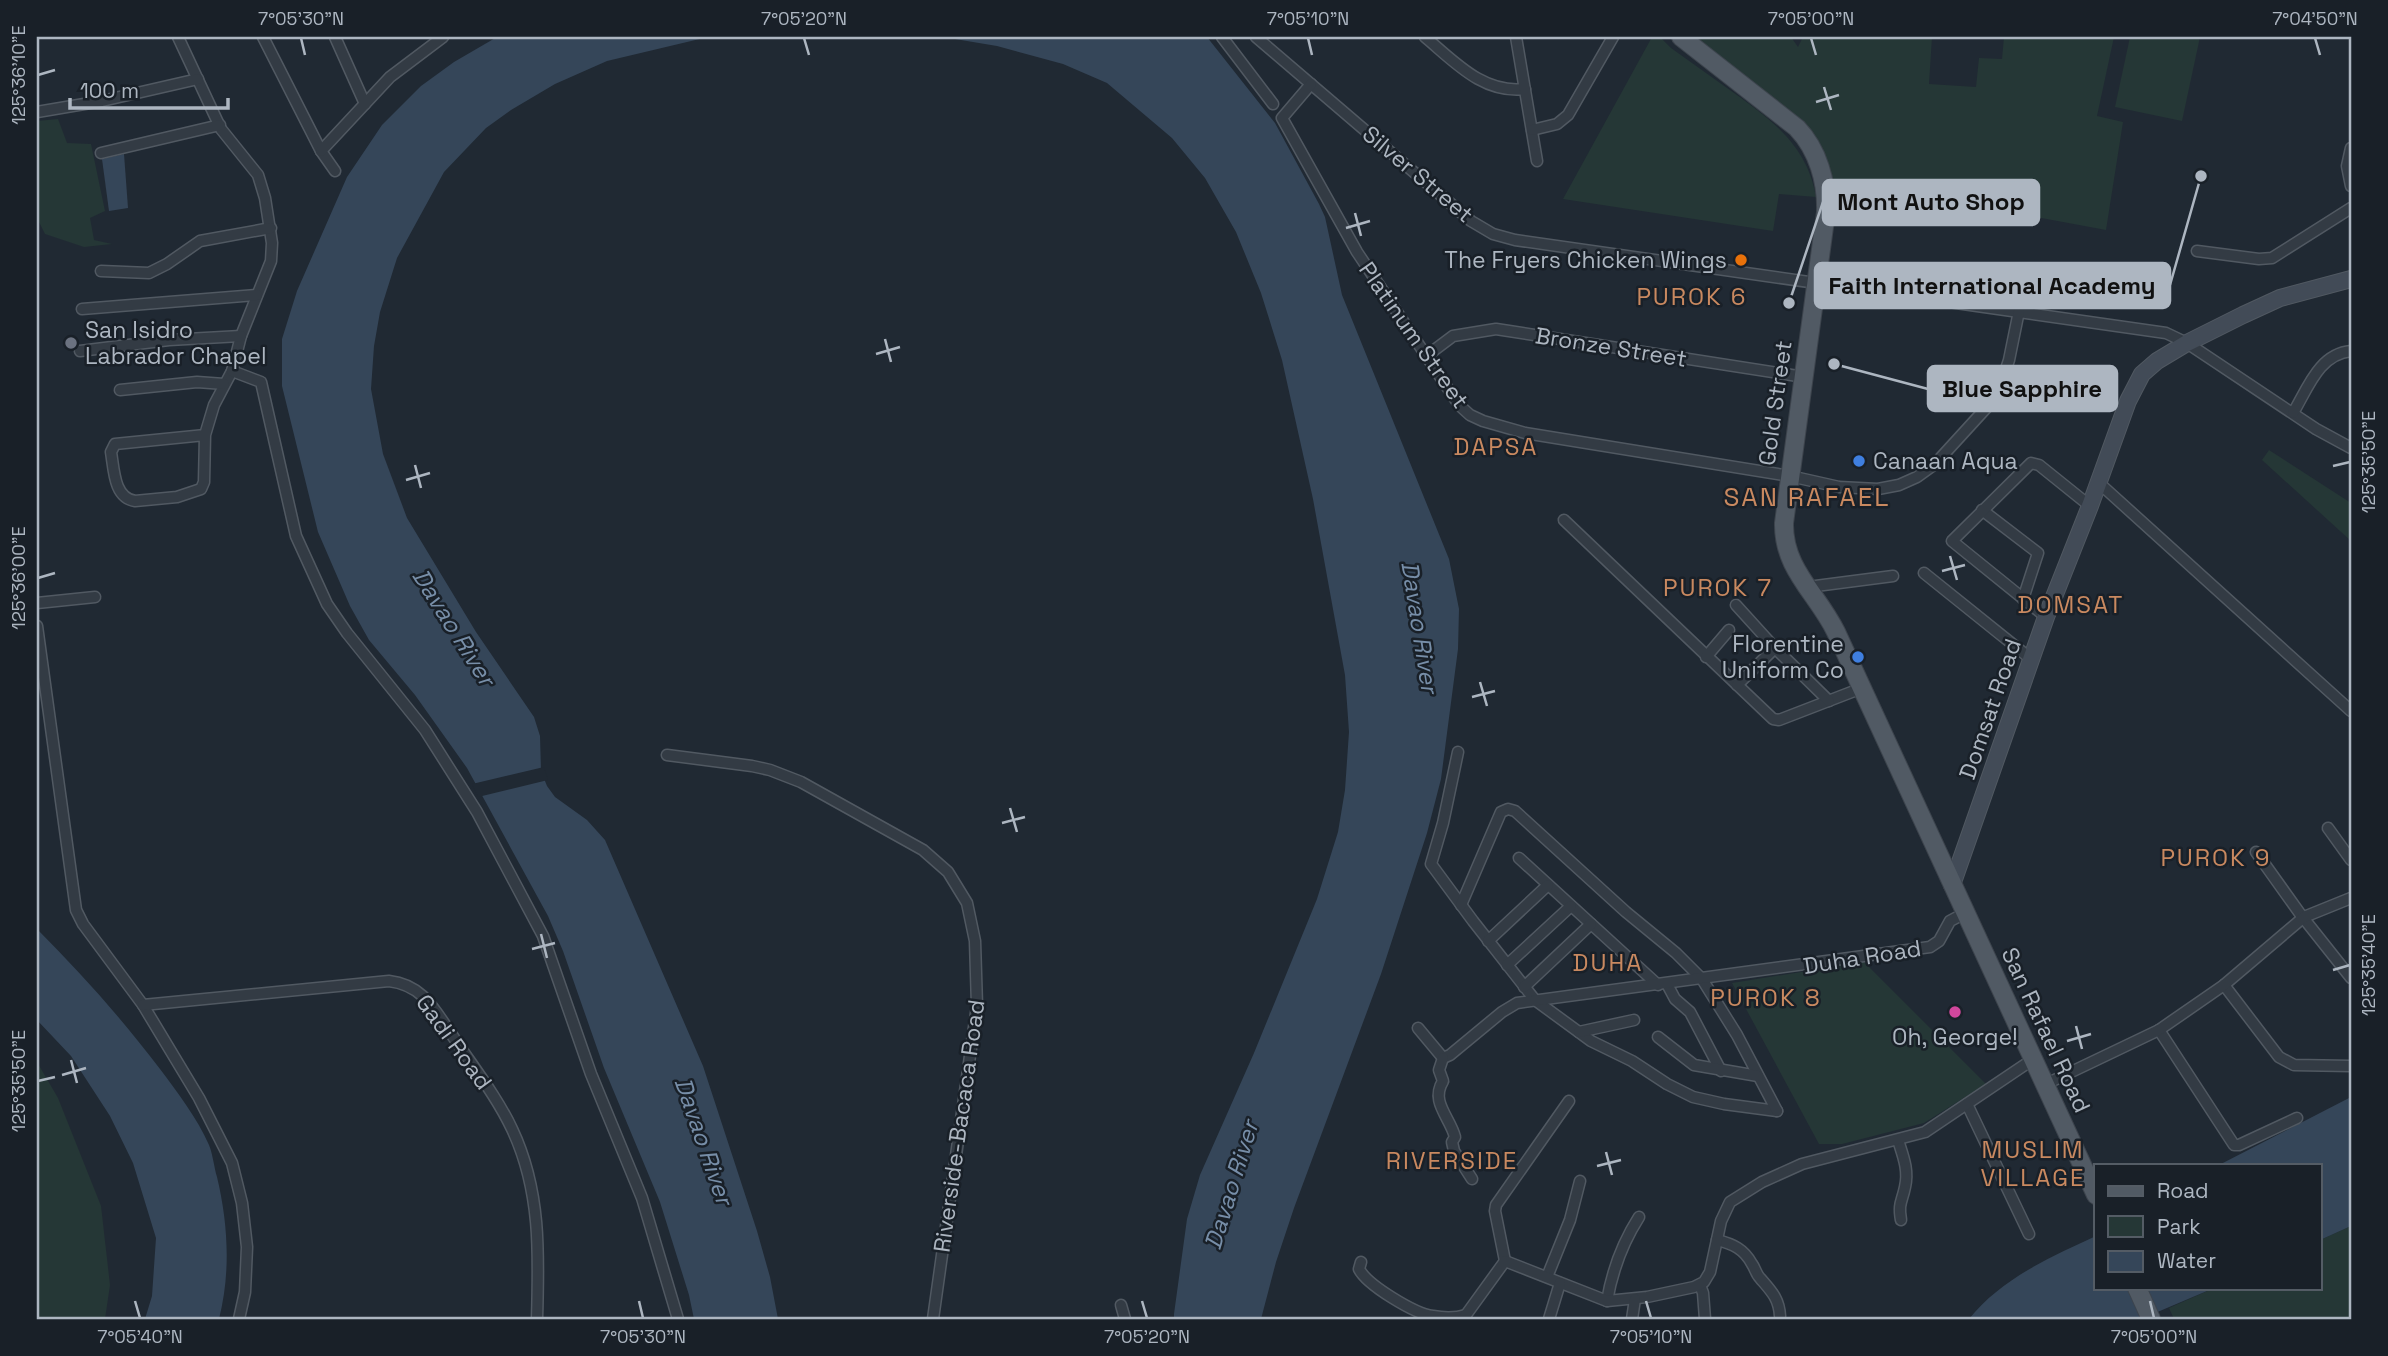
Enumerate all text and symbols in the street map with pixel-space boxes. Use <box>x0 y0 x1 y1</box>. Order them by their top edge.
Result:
text: 7°05'30"N <box>258 7 344 30</box>
text: 7°05'20"N <box>761 7 847 30</box>
text: 7°05'10"N <box>1267 7 1349 30</box>
text: 7°05'00"N <box>1768 7 1854 30</box>
text: 7°04'50"N <box>2272 7 2358 30</box>
text: 125°36'10"E <box>7 25 30 125</box>
scale bar <box>70 66 228 110</box>
text: 100 m <box>80 77 139 104</box>
street label: Silver Street <box>1356 119 1480 229</box>
callout: Mont Auto Shop <box>1823 180 2039 225</box>
text: Mont Auto Shop <box>1837 186 2025 217</box>
place label: The Fryers Chicken Wings <box>1444 245 1727 275</box>
marker: The Fryers Chicken Wings <box>1733 252 1749 268</box>
street label: Platinum Street <box>1352 256 1476 414</box>
callout: Faith International Academy <box>1815 263 2170 308</box>
text: Faith International Academy <box>1828 270 2156 301</box>
district label: PUROK 6 <box>1636 281 1748 312</box>
place label: San Isidro Labrador Chapel <box>85 315 267 371</box>
street label: Bronze Street <box>1533 320 1689 374</box>
marker: San Isidro Labrador Chapel <box>63 335 79 351</box>
street label: Gold Street <box>1751 339 1799 467</box>
callout: Blue Sapphire <box>1928 366 2117 411</box>
text: Blue Sapphire <box>1942 373 2102 404</box>
text: 125°35'50"E <box>2357 411 2380 513</box>
district label: DAPSA <box>1454 431 1539 462</box>
place label: Canaan Aqua <box>1873 446 2018 476</box>
marker: Canaan Aqua <box>1851 453 1867 469</box>
district label: SAN RAFAEL <box>1723 480 1891 514</box>
text: 125°36'00"E <box>7 526 30 630</box>
water label: Davao River <box>1394 559 1446 698</box>
water label: Davao River <box>406 562 504 694</box>
district label: PUROK 7 <box>1663 572 1773 603</box>
district label: DOMSAT <box>2018 589 2124 620</box>
place label: Florentine Uniform Co <box>1722 629 1844 685</box>
street label: Domsat Road <box>1952 635 2028 783</box>
marker: Florentine Uniform Co <box>1850 649 1866 665</box>
district label: PUROK 9 <box>2160 842 2272 873</box>
text: 125°35'40"E <box>2357 914 2380 1016</box>
street label: Duha Road <box>1801 933 1923 981</box>
street label: San Rafael Road <box>1995 943 2097 1117</box>
district label: DUHA <box>1573 947 1643 978</box>
district label: PUROK 8 <box>1710 982 1822 1013</box>
street label: Gadi Road <box>409 988 499 1096</box>
street label: Riverside-Bacaca Road <box>926 998 992 1254</box>
marker: Oh, George! <box>1947 1004 1963 1020</box>
place label: Oh, George! <box>1892 1022 2018 1052</box>
text: 125°35'50"E <box>7 1030 30 1132</box>
water label: Davao River <box>668 1073 741 1212</box>
water label: Davao River <box>1197 1114 1266 1253</box>
district label: MUSLIM VILLAGE <box>1980 1134 2086 1193</box>
district label: RIVERSIDE <box>1386 1145 1518 1176</box>
legend <box>2094 1164 2322 1290</box>
text: Road <box>2157 1177 2209 1204</box>
text: Park <box>2157 1213 2201 1240</box>
text: Water <box>2157 1247 2216 1274</box>
text: 7°05'40"N <box>97 1325 183 1348</box>
text: 7°05'30"N <box>600 1325 686 1348</box>
text: 7°05'20"N <box>1104 1325 1190 1348</box>
text: 7°05'10"N <box>1610 1325 1692 1348</box>
text: 7°05'00"N <box>2111 1325 2197 1348</box>

